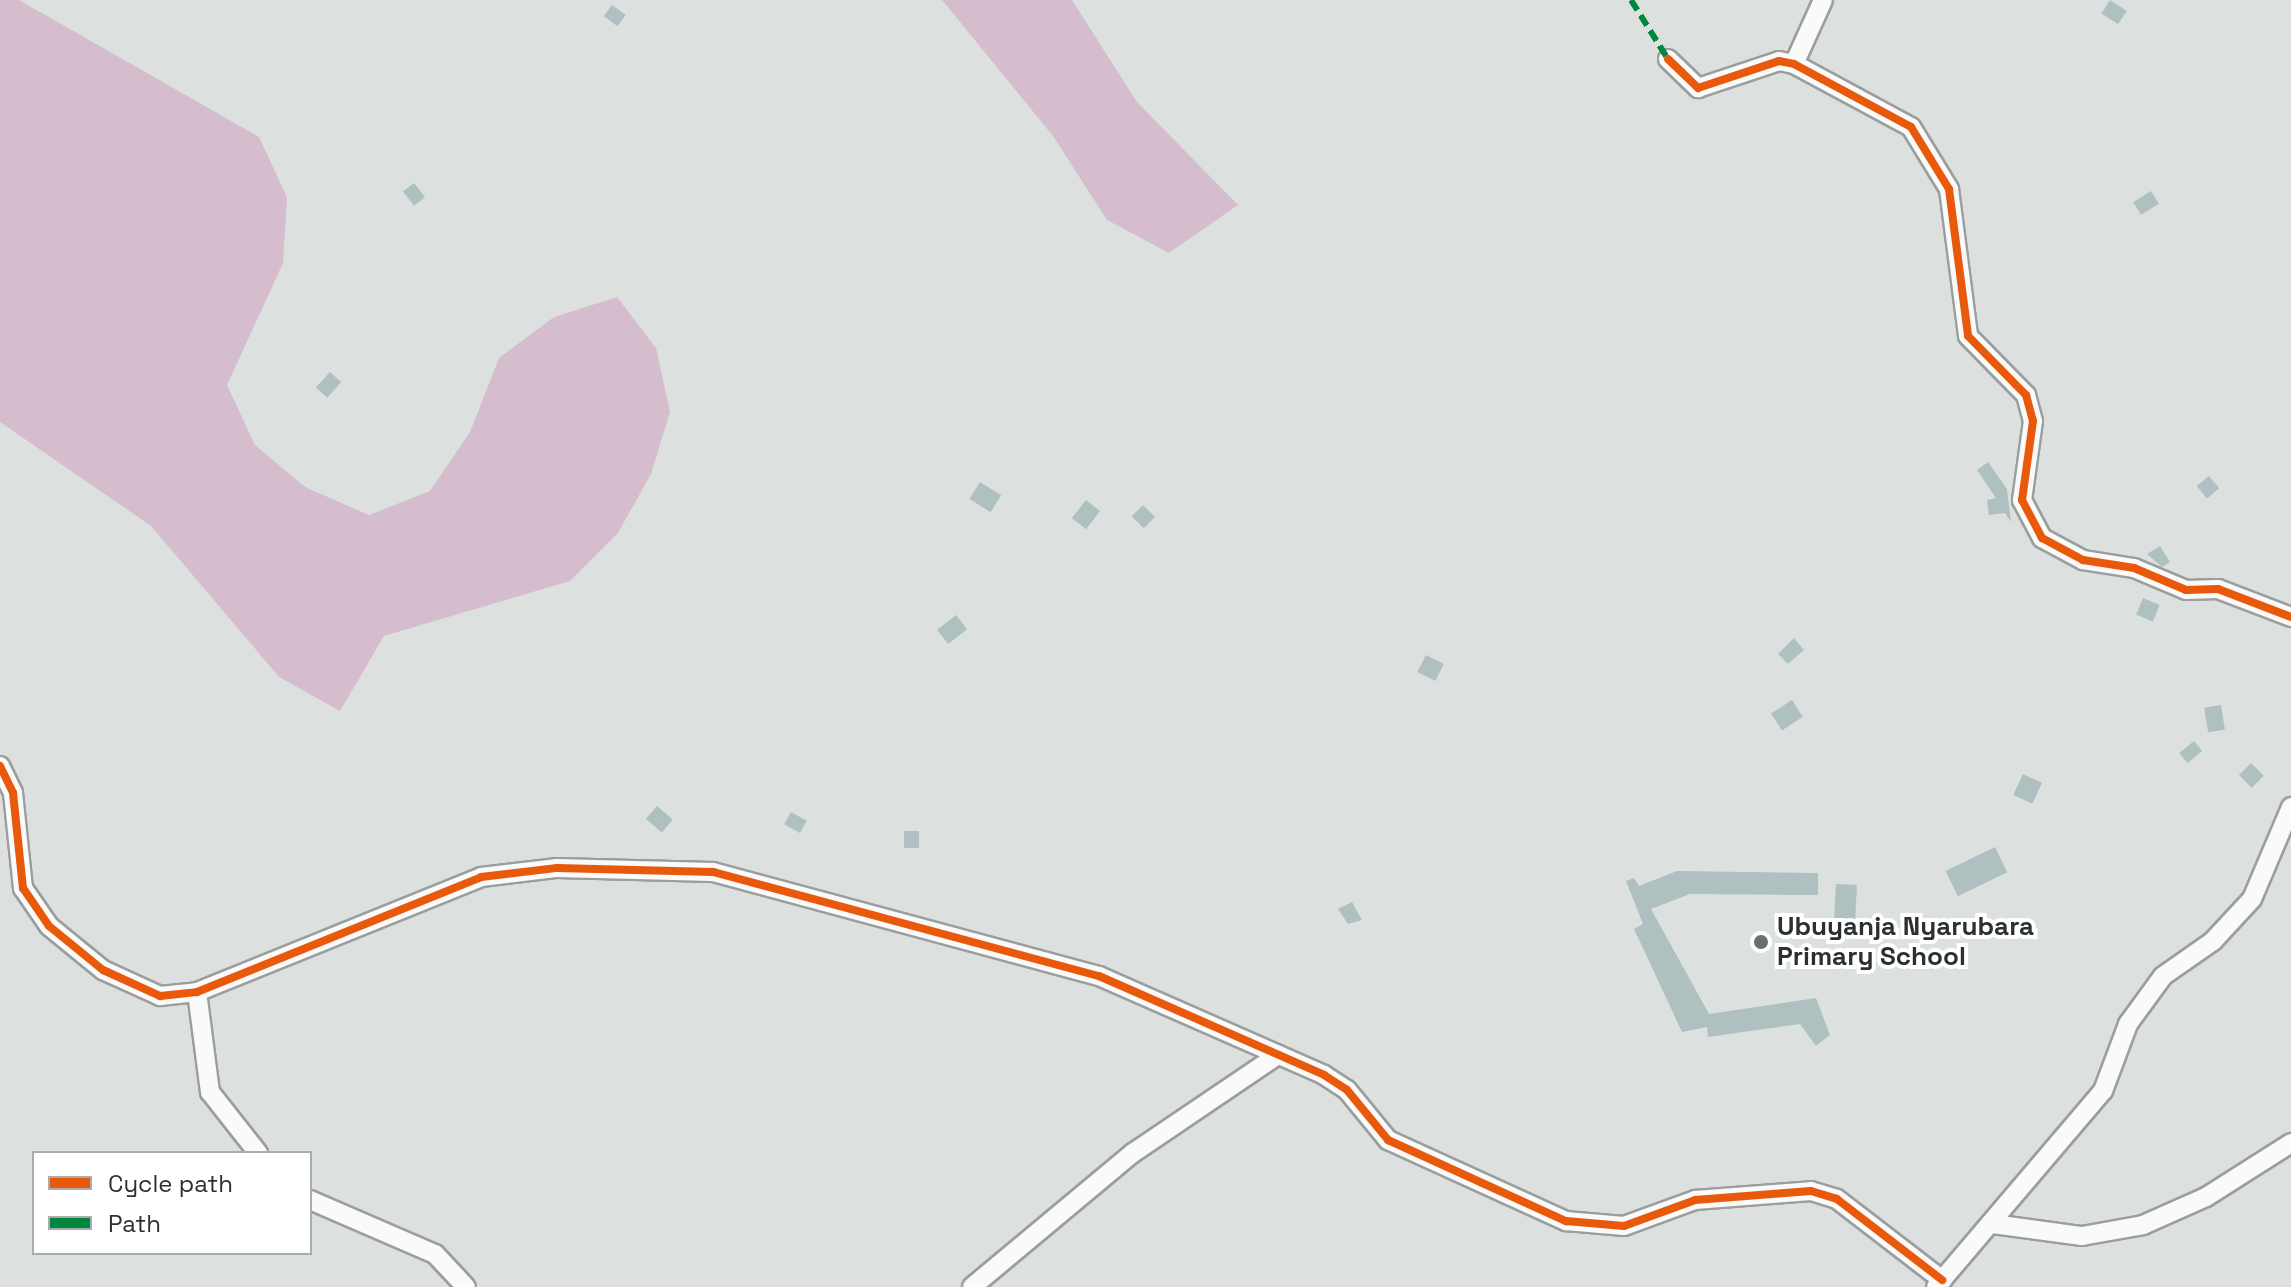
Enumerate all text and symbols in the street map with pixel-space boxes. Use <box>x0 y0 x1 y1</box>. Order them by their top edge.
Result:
place label: Ubuyanja Nyarubara Primary School <box>1777 911 2034 972</box>
marker: Ubuyanja Nyarubara Primary School <box>1752 933 1770 951</box>
legend <box>32 1151 312 1255</box>
text: Cycle path <box>108 1168 233 1199</box>
text: Path <box>108 1208 161 1239</box>

